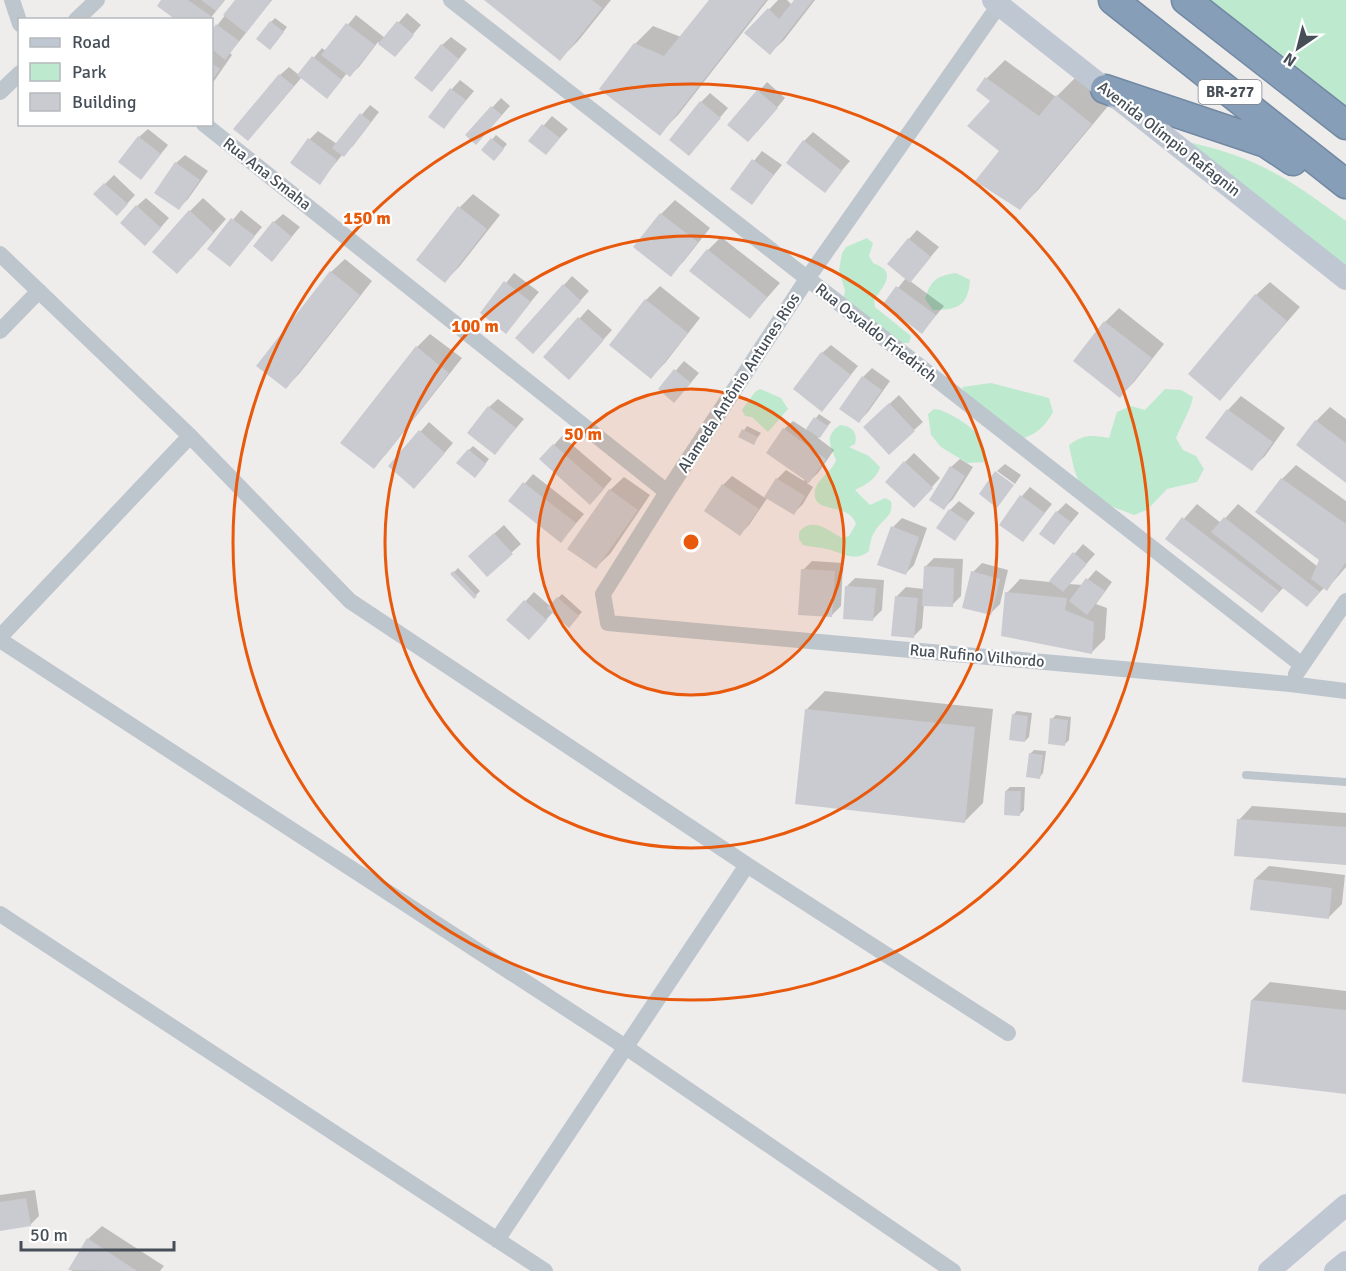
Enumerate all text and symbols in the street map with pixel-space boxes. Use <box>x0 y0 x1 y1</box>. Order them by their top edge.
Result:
legend <box>18 18 213 126</box>
north arrow <box>1268 18 1328 78</box>
text: Road <box>72 31 111 53</box>
text: N <box>1280 48 1300 71</box>
text: Park <box>72 61 107 83</box>
street label: Avenida Olímpio Rafagnin <box>1094 77 1244 201</box>
road number: BR-277 <box>1198 80 1262 104</box>
text: Building <box>72 91 136 113</box>
street label: Rua Ana Smaha <box>219 133 315 215</box>
text: 150 m <box>343 207 391 229</box>
street label: Rua Osvaldo Friedrich <box>811 279 941 387</box>
street label: Alameda Antônio Antunes Rios <box>673 290 805 476</box>
text: 100 m <box>451 315 499 337</box>
text: 50 m <box>564 423 602 445</box>
centre of rings <box>681 532 701 552</box>
street label: Rua Rufino Vilhordo <box>909 640 1045 672</box>
scale bar <box>21 1214 174 1252</box>
text: 50 m <box>30 1224 68 1246</box>

